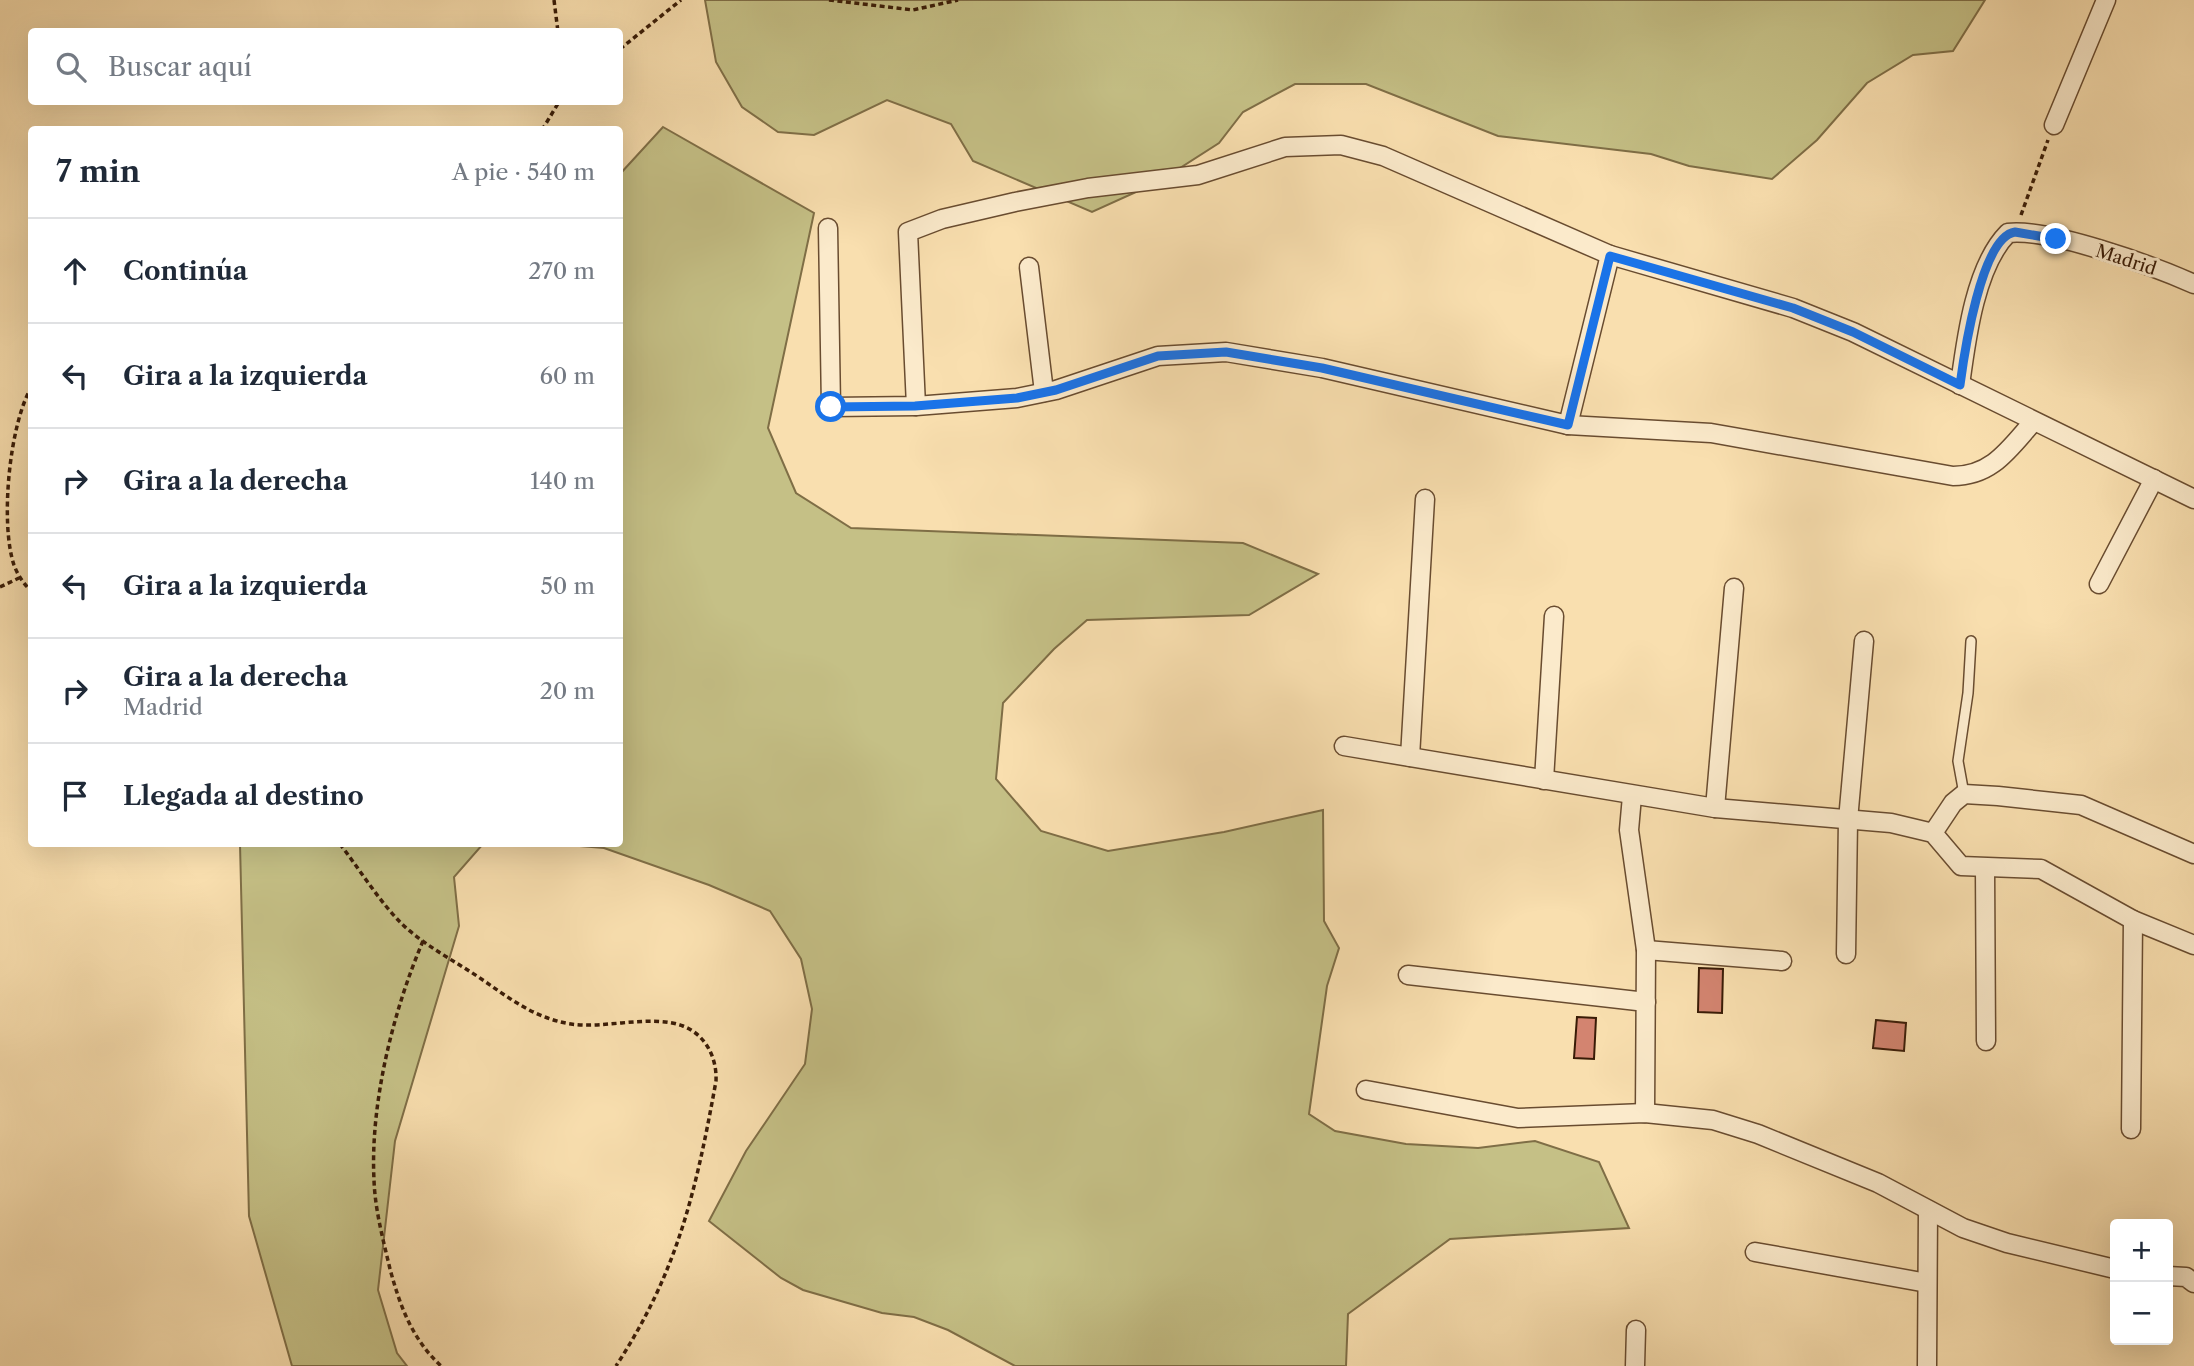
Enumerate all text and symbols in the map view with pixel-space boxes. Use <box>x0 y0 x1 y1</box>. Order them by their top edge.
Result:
search box <box>28 28 623 105</box>
icon: search <box>52 48 90 86</box>
text: Buscar aquí <box>108 51 252 83</box>
text: 7 min <box>56 153 140 190</box>
text: A pie · 540 m <box>452 158 595 186</box>
route end <box>2040 223 2071 254</box>
street label: Madrid <box>2093 240 2159 280</box>
icon: ahead <box>56 252 94 290</box>
text: Continúa <box>123 255 248 287</box>
text: 270 m <box>528 257 595 285</box>
icon: left <box>56 357 94 395</box>
text: Gira a la izquierda <box>123 360 368 392</box>
text: 60 m <box>539 362 595 390</box>
route start <box>815 391 846 422</box>
icon: right <box>56 462 94 500</box>
text: Gira a la derecha <box>123 465 348 497</box>
text: 140 m <box>530 467 595 495</box>
icon: left <box>56 567 94 605</box>
text: Gira a la izquierda <box>123 570 368 602</box>
text: 50 m <box>540 572 595 600</box>
text: Gira a la derecha <box>123 661 348 693</box>
icon: right <box>56 672 94 710</box>
text: 20 m <box>540 677 595 705</box>
text: Madrid <box>123 693 203 721</box>
icon: arrive <box>56 777 94 815</box>
text: Llegada al destino <box>123 780 364 812</box>
map controls <box>2110 1219 2173 1345</box>
button: + <box>2110 1219 2173 1282</box>
button: − <box>2110 1282 2173 1345</box>

